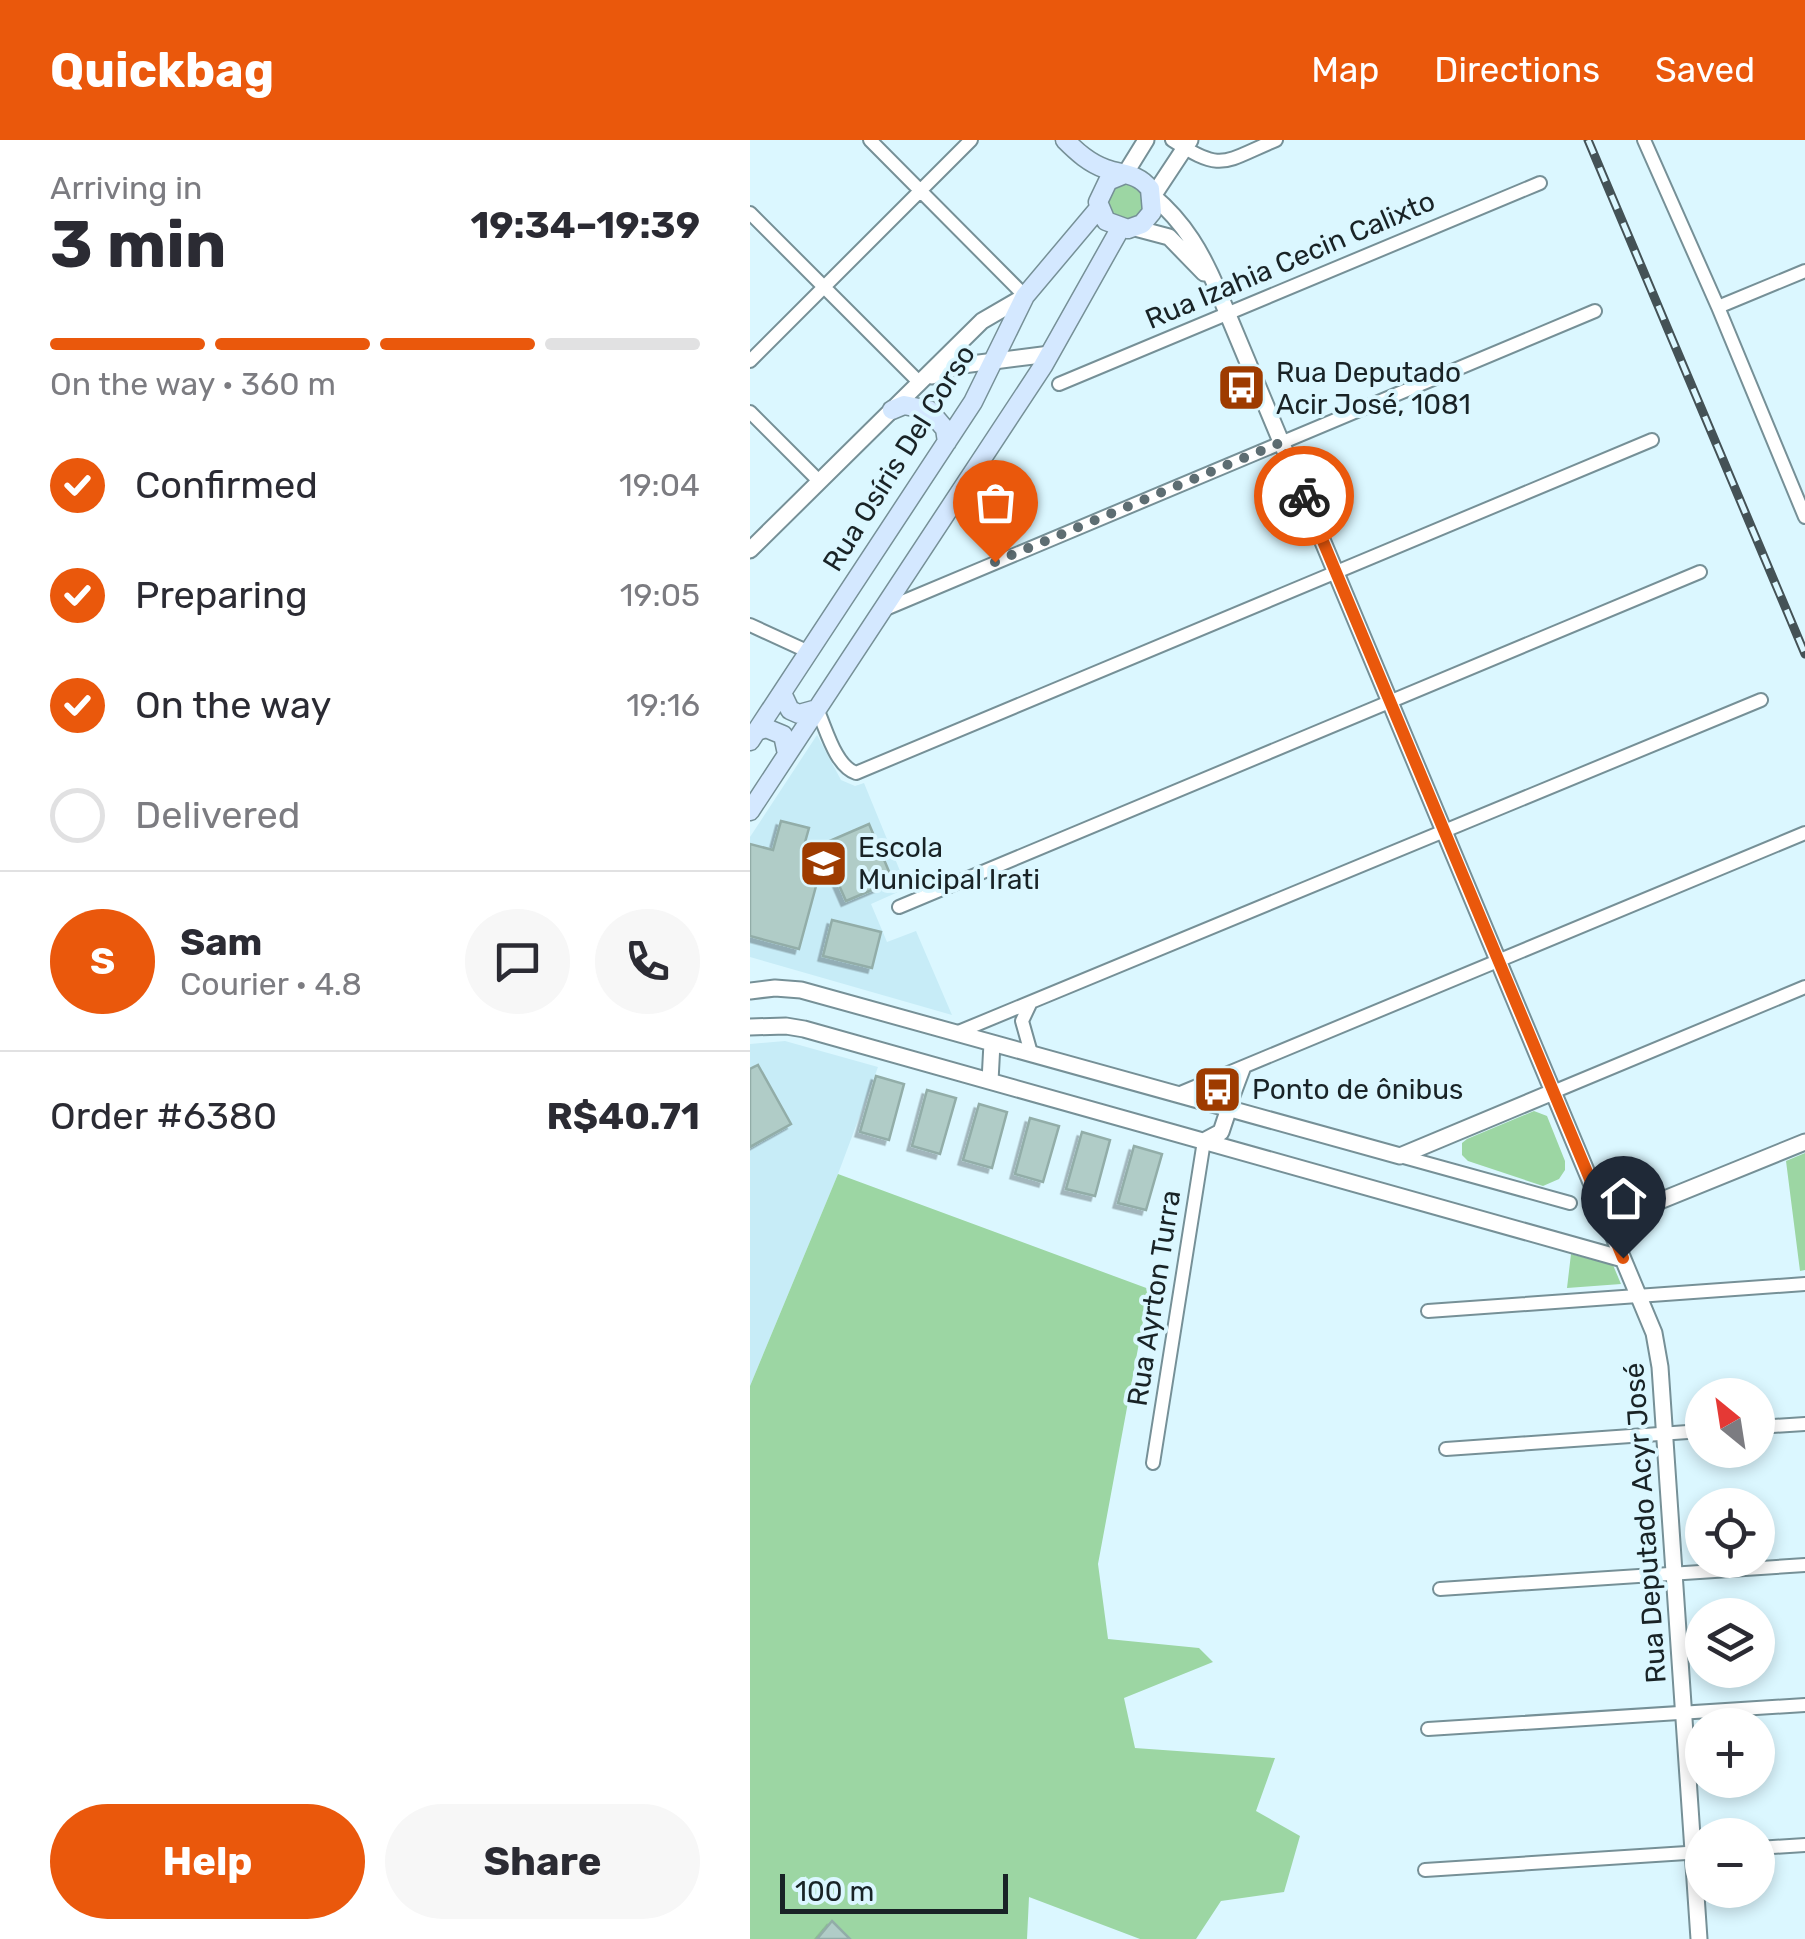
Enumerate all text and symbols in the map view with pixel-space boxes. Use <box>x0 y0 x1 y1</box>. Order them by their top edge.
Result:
text: Quickbag <box>50 42 274 99</box>
text: Map <box>1311 49 1379 91</box>
text: Directions <box>1434 49 1600 91</box>
text: Saved <box>1655 49 1755 91</box>
text: Arriving in <box>50 169 202 207</box>
street label: Rua Izahia Cecin Calixto <box>1140 184 1440 336</box>
text: 19:34–19:39 <box>470 202 700 248</box>
text: 3 min <box>50 206 227 283</box>
street label: Rua Osíris Del Corso <box>816 339 982 577</box>
place label: Rua Deputado Acir José, 1081 <box>1276 356 1471 421</box>
bus stop icon: Rua Deputado Acir José, 1081 <box>1215 362 1267 414</box>
text: On the way · 360 m <box>50 365 336 403</box>
courier <box>1254 446 1354 546</box>
icon: check <box>50 458 105 513</box>
pin <box>953 460 1038 563</box>
text: Confirmed <box>135 462 318 508</box>
text: 19:04 <box>619 466 700 504</box>
icon: bike <box>1277 469 1332 524</box>
icon: bag <box>968 475 1023 530</box>
icon: check <box>50 568 105 623</box>
text: Preparing <box>135 572 308 618</box>
text: 19:05 <box>620 576 700 614</box>
icon: check <box>50 678 105 733</box>
text: On the way <box>135 682 331 728</box>
text: 19:16 <box>626 686 700 724</box>
text: Delivered <box>135 792 300 838</box>
place label: Escola Municipal Irati <box>858 831 1040 896</box>
school or university icon: Escola Municipal Irati <box>797 837 849 889</box>
button: chat <box>465 909 570 1014</box>
button: phone <box>595 909 700 1014</box>
text: Sam <box>180 919 262 965</box>
text: S <box>90 938 115 984</box>
text: Courier · 4.8 <box>180 965 362 1003</box>
bus stop icon: Ponto de ônibus <box>1191 1063 1243 1115</box>
place label: Ponto de ônibus <box>1252 1073 1463 1106</box>
text: Order #6380 <box>50 1093 277 1139</box>
text: R$40.71 <box>547 1093 700 1139</box>
pin <box>1581 1156 1666 1259</box>
icon: home <box>1596 1171 1651 1226</box>
street label: Rua Ayrton Turra <box>1121 1188 1187 1408</box>
street label: Rua Deputado Acyr José <box>1617 1362 1673 1684</box>
north arrow <box>1685 1378 1775 1468</box>
map controls <box>1685 1378 1775 1908</box>
button: locate <box>1685 1488 1775 1578</box>
button: layers <box>1685 1598 1775 1688</box>
button: + <box>1685 1708 1775 1798</box>
button: Help <box>50 1804 365 1919</box>
button: Share <box>385 1804 700 1919</box>
button: − <box>1685 1818 1775 1908</box>
scale bar <box>780 1869 1008 1914</box>
text: 100 m <box>795 1875 874 1908</box>

